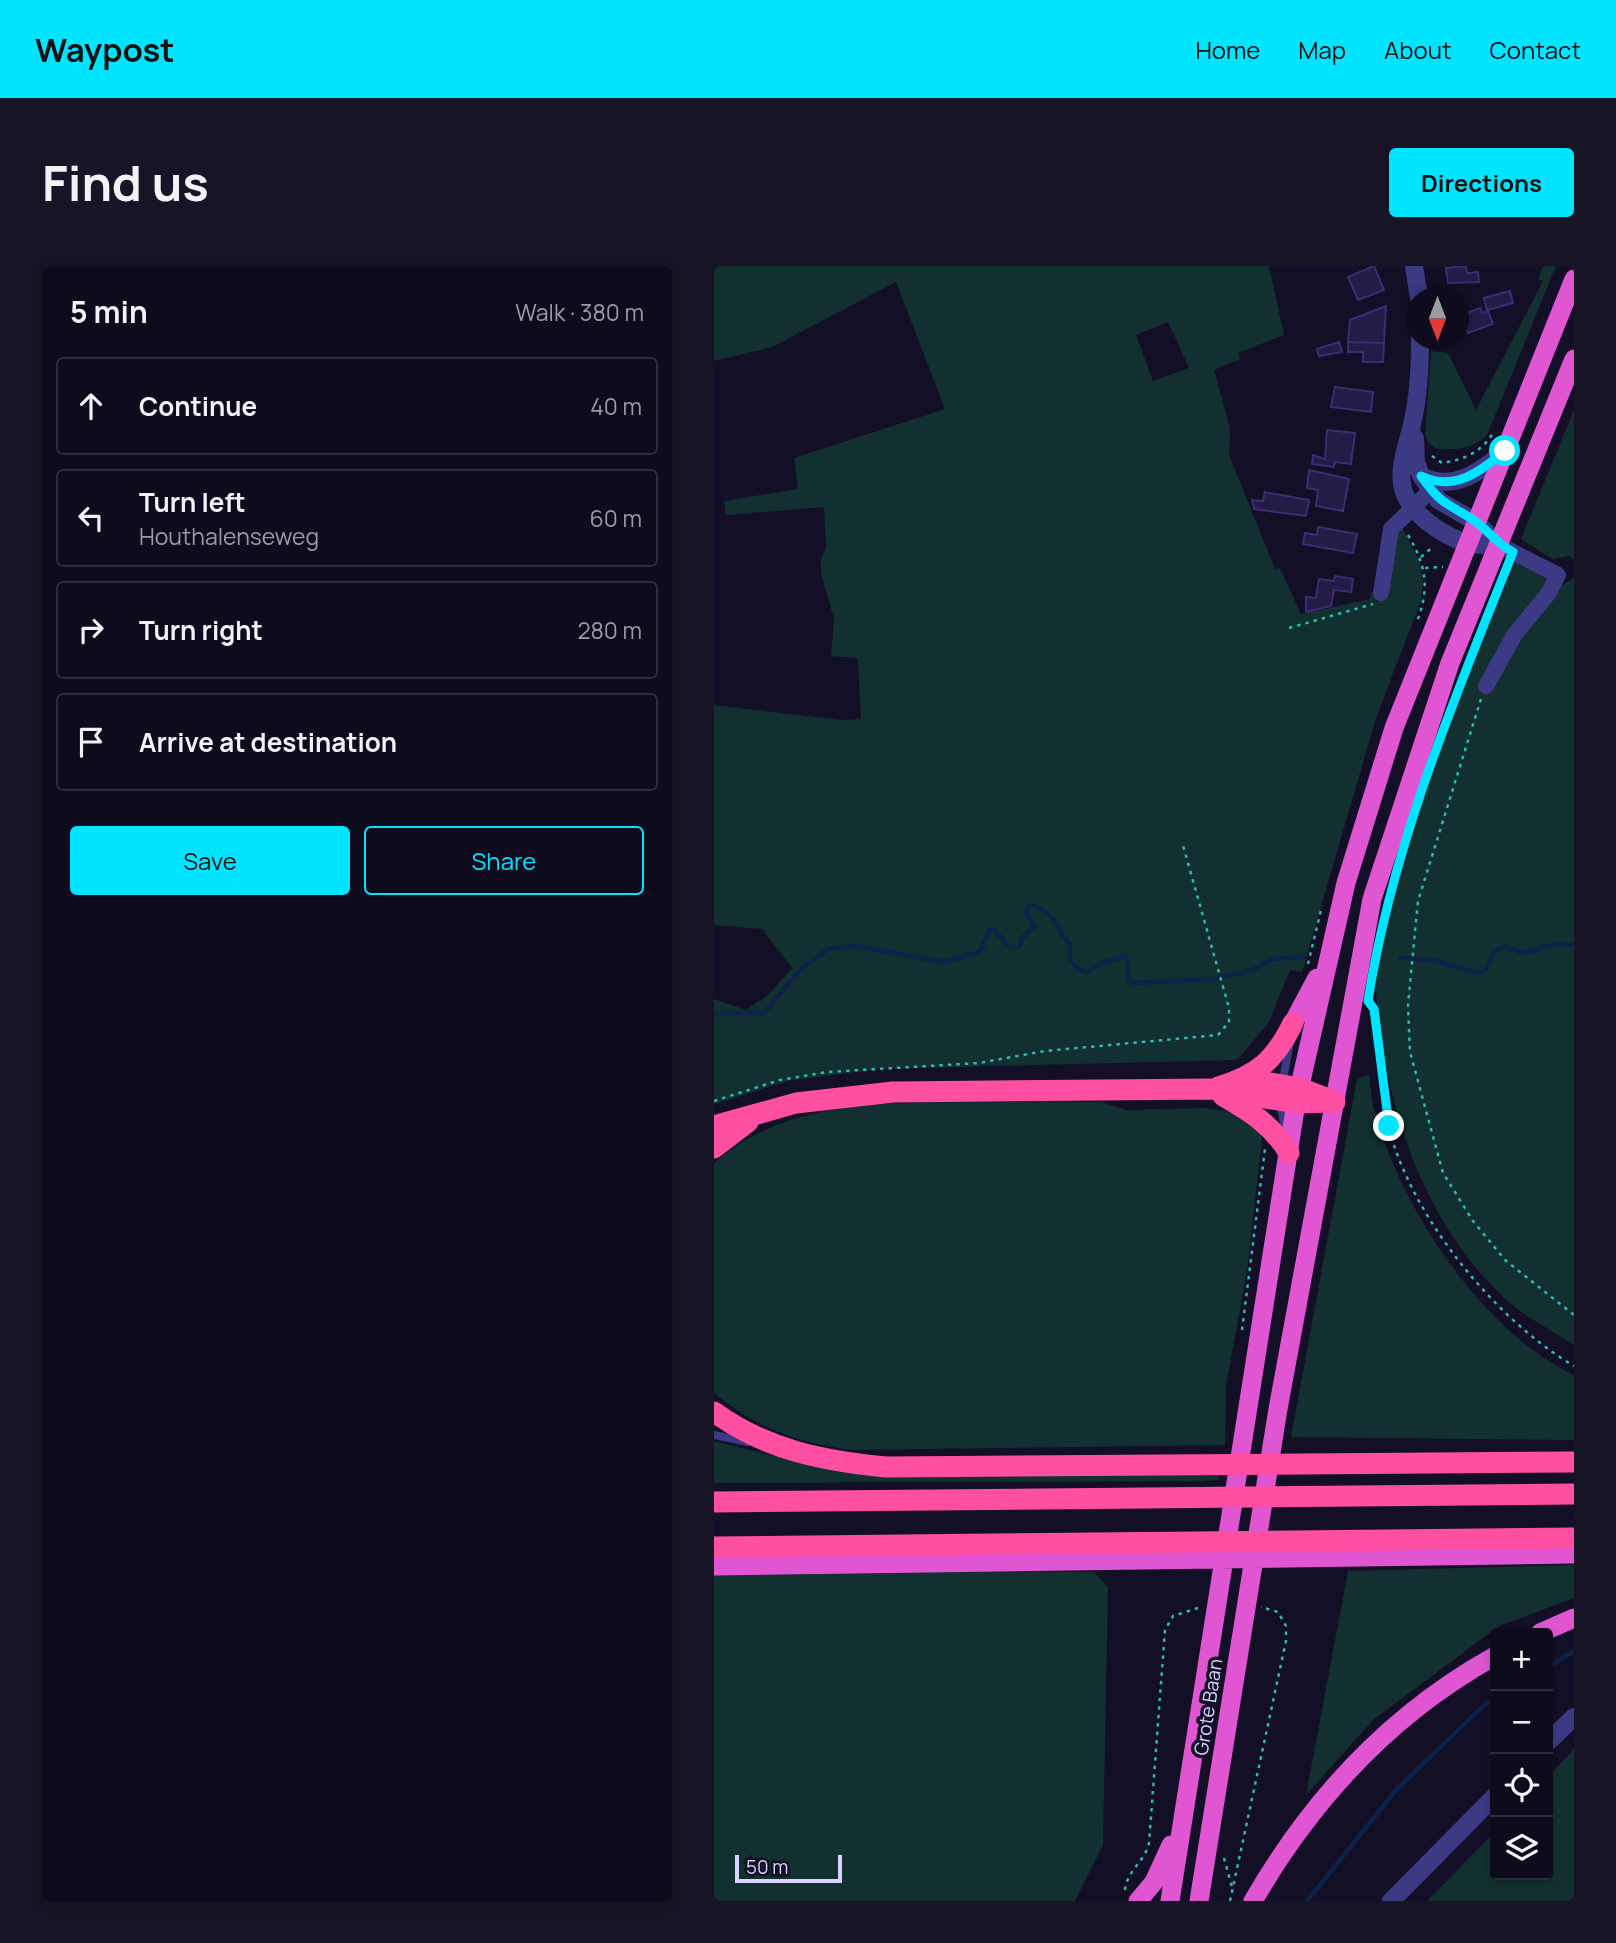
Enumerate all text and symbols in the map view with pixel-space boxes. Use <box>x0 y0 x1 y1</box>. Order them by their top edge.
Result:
text: Waypost <box>35 27 175 72</box>
text: Home <box>1195 33 1260 66</box>
text: Map <box>1298 33 1346 66</box>
text: About <box>1384 33 1452 66</box>
text: Contact <box>1490 33 1581 66</box>
button: Directions <box>1389 148 1574 217</box>
text: Find us <box>42 149 209 216</box>
north arrow <box>1406 287 1469 350</box>
text: 5 min <box>70 291 148 332</box>
text: Walk · 380 m <box>515 296 644 328</box>
icon: ahead <box>72 387 110 425</box>
text: Continue <box>139 388 257 424</box>
text: 40 m <box>590 390 642 422</box>
route start <box>1489 435 1520 466</box>
text: Turn left <box>139 484 246 520</box>
icon: left <box>72 499 110 537</box>
text: 60 m <box>590 502 642 534</box>
text: Houthalenseweg <box>139 520 319 552</box>
icon: right <box>72 611 110 649</box>
text: Turn right <box>139 612 263 648</box>
text: 280 m <box>577 614 642 646</box>
icon: arrive <box>72 723 110 761</box>
text: Arrive at destination <box>139 724 397 760</box>
button: Save <box>70 826 350 895</box>
button: Share <box>364 826 644 895</box>
route end <box>1373 1110 1404 1141</box>
map controls <box>1490 1628 1553 1880</box>
button: + <box>1490 1628 1553 1691</box>
street label: Grote Baan <box>1188 1657 1228 1757</box>
button: − <box>1490 1691 1553 1754</box>
button: locate <box>1490 1754 1553 1817</box>
button: layers <box>1490 1817 1553 1880</box>
scale bar <box>735 1852 842 1884</box>
text: 50 m <box>746 1854 788 1880</box>

